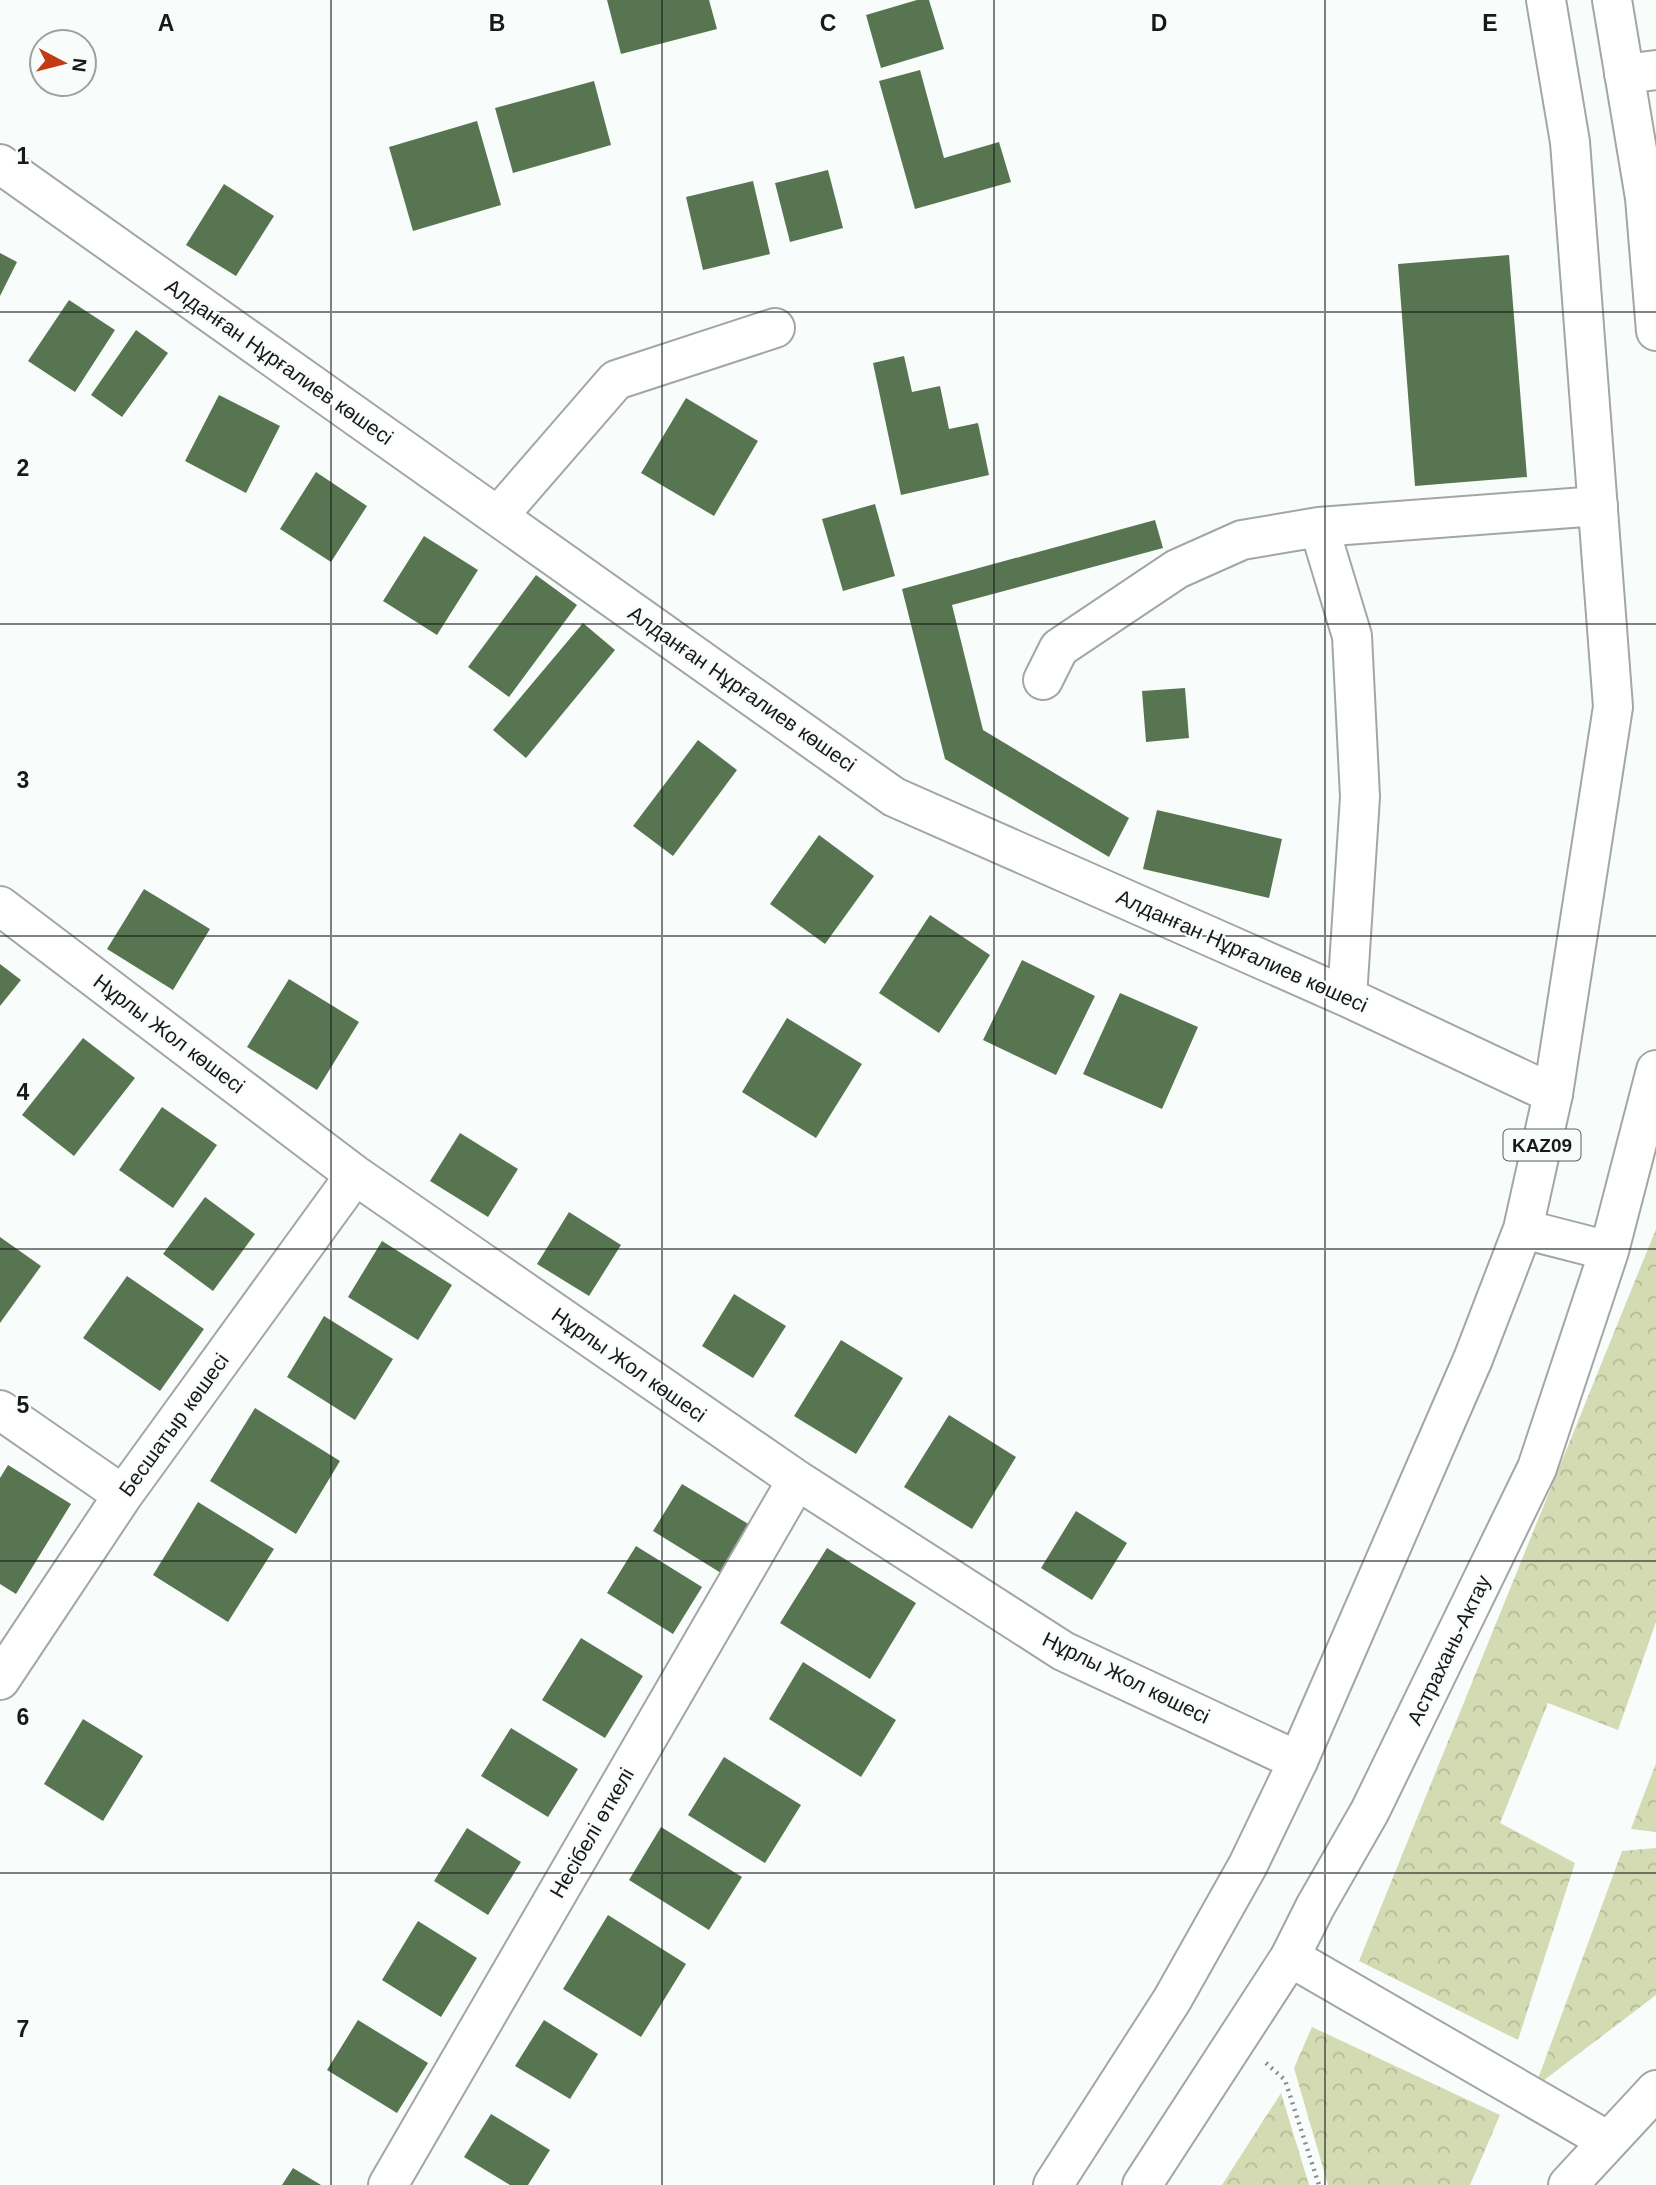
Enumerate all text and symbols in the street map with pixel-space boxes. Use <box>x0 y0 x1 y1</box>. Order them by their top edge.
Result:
text: A <box>158 10 174 36</box>
text: B <box>489 10 505 36</box>
text: C <box>820 10 836 36</box>
text: D <box>1151 10 1167 36</box>
text: E <box>1482 10 1498 36</box>
north arrow <box>28 28 98 98</box>
text: N <box>68 57 91 73</box>
text: 1 <box>17 143 30 169</box>
street label: Алданған Нұрғалиев көшесі <box>161 274 397 449</box>
text: 2 <box>17 455 29 481</box>
street label: Алданған Нұрғалиев көшесі <box>624 601 860 776</box>
text: 3 <box>17 767 29 793</box>
street label: Алданған Нұрғалиев көшесі <box>1113 885 1371 1016</box>
street label: Нұрлы Жол көшесі <box>89 969 249 1098</box>
text: 4 <box>17 1079 30 1105</box>
road number: KAZ09 <box>1504 1130 1580 1161</box>
street label: Нұрлы Жол көшесі <box>548 1303 711 1426</box>
street label: Бесшатыр көшесі <box>114 1349 233 1501</box>
text: 5 <box>17 1392 30 1418</box>
street label: Астрахань-Актау <box>1402 1571 1495 1728</box>
street label: Нұрлы Жол көшесі <box>1039 1627 1213 1728</box>
text: 6 <box>17 1704 29 1730</box>
street label: Несібелі өткелі <box>545 1764 638 1902</box>
text: 7 <box>17 2016 29 2042</box>

